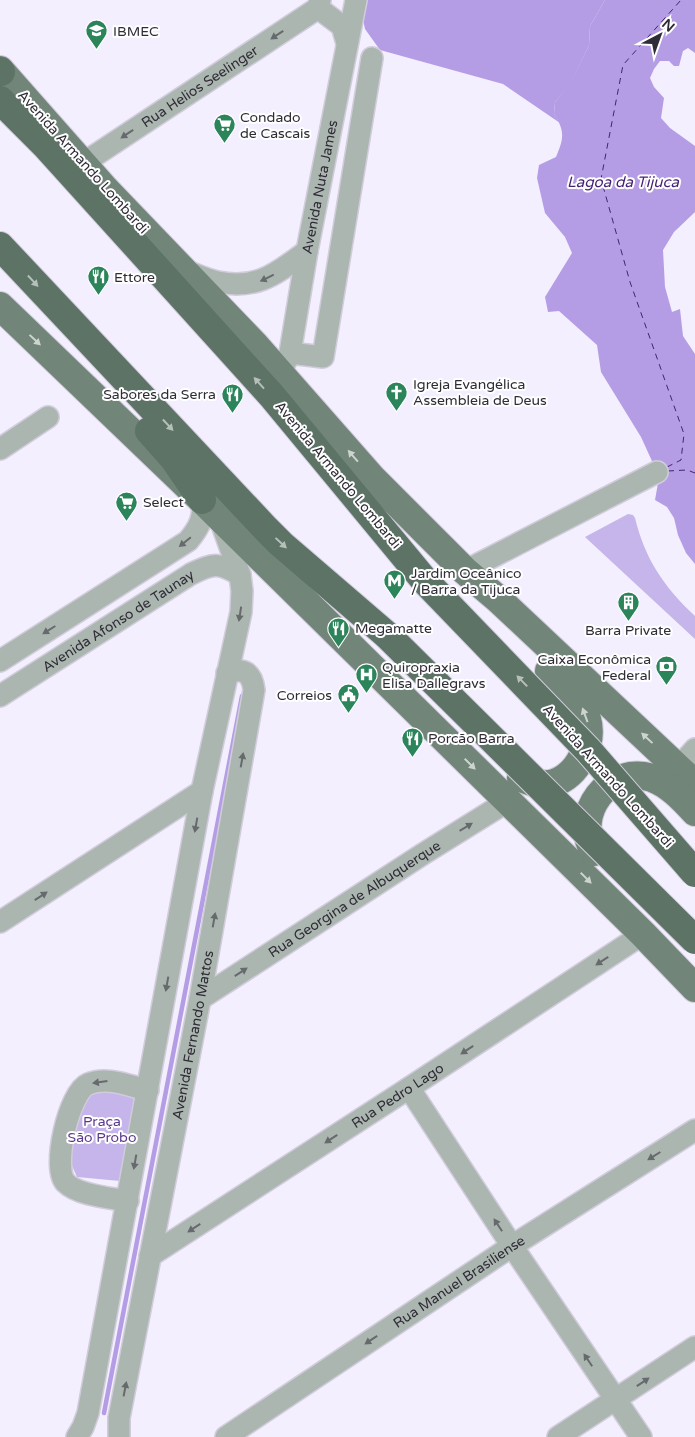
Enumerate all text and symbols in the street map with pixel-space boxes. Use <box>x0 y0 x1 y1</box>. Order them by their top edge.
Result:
north arrow <box>635 10 685 60</box>
text: N <box>658 15 678 36</box>
school or university icon: IBMEC <box>85 19 109 50</box>
place label: IBMEC <box>113 23 159 40</box>
one-way arrow <box>271 30 284 40</box>
street label: Rua Helios Seelinger <box>138 41 262 131</box>
street label: Avenida Armando Lombardi <box>14 87 152 237</box>
place label: Condado de Cascais <box>240 109 311 142</box>
supermarket icon: Condado de Cascais <box>212 113 236 144</box>
street label: Avenida Nuta James <box>298 118 341 255</box>
one-way arrow <box>120 129 134 139</box>
water label: Lagoa da Tijuca <box>567 173 680 191</box>
restaurant icon: Ettore <box>86 265 110 296</box>
place label: Ettore <box>114 269 155 286</box>
one-way arrow <box>260 274 274 282</box>
one-way arrow <box>27 275 39 287</box>
one-way arrow <box>29 334 41 346</box>
place label: Igreja Evangélica Assembleia de Deus <box>413 376 547 409</box>
one-way arrow <box>253 377 265 389</box>
church icon: Igreja Evangélica Assembleia de Deus <box>385 380 409 411</box>
restaurant icon: Sabores da Serra <box>220 382 244 413</box>
place label: Sabores da Serra <box>103 386 216 403</box>
street label: Avenida Armando Lombardi <box>271 398 405 552</box>
one-way arrow <box>162 419 174 431</box>
one-way arrow <box>347 451 359 463</box>
supermarket icon: Select <box>115 490 139 521</box>
place label: Select <box>143 494 184 511</box>
one-way arrow <box>179 536 192 547</box>
one-way arrow <box>274 537 286 549</box>
place label: Jardim Oceânico / Barra da Tijuca <box>411 565 522 598</box>
street label: Avenida Afonso de Taunay <box>39 566 197 675</box>
metro station icon: Jardim Oceânico / Barra da Tijuca <box>383 569 407 600</box>
building icon: Barra Private <box>616 590 640 621</box>
one-way arrow <box>236 607 244 623</box>
restaurant icon: Megamatte <box>327 616 351 647</box>
place label: Megamatte <box>355 620 432 637</box>
place label: Barra Private <box>585 622 671 639</box>
one-way arrow <box>42 625 55 634</box>
place label: Caixa Econômica Federal <box>537 651 651 684</box>
bank icon: Caixa Econômica Federal <box>655 655 679 686</box>
place label: Quiropraxia Elisa Dallegravs <box>382 659 486 692</box>
hospital icon: Quiropraxia Elisa Dallegravs <box>354 663 378 694</box>
one-way arrow <box>516 675 528 687</box>
public building icon: Correios <box>336 683 360 714</box>
place label: Correios <box>277 687 332 704</box>
street label: Avenida Armando Lombardi <box>539 701 677 851</box>
one-way arrow <box>581 707 589 722</box>
restaurant icon: Porcão Barra <box>400 726 424 757</box>
place label: Porcão Barra <box>428 730 515 747</box>
one-way arrow <box>641 732 653 744</box>
one-way arrow <box>238 751 246 767</box>
one-way arrow <box>464 758 476 770</box>
one-way arrow <box>192 817 200 833</box>
one-way arrow <box>460 823 473 832</box>
street label: Rua Georgina de Albuquerque <box>265 837 444 961</box>
one-way arrow <box>580 871 592 883</box>
one-way arrow <box>34 891 48 901</box>
one-way arrow <box>211 911 219 927</box>
street label: Avenida Fernando Mattos <box>168 949 217 1121</box>
one-way arrow <box>596 956 609 965</box>
one-way arrow <box>235 967 248 977</box>
one-way arrow <box>163 977 171 992</box>
one-way arrow <box>460 1045 473 1055</box>
street label: Rua Pedro Lago <box>348 1059 447 1132</box>
one-way arrow <box>92 1078 108 1086</box>
park label: Praça São Probo <box>68 1113 136 1146</box>
one-way arrow <box>324 1134 337 1144</box>
one-way arrow <box>647 1152 660 1161</box>
one-way arrow <box>131 1154 139 1169</box>
one-way arrow <box>493 1218 503 1231</box>
one-way arrow <box>188 1223 201 1232</box>
street label: Rua Manuel Brasiliense <box>390 1232 528 1332</box>
one-way arrow <box>364 1335 378 1345</box>
one-way arrow <box>583 1353 593 1366</box>
one-way arrow <box>636 1377 650 1386</box>
one-way arrow <box>121 1380 129 1396</box>

